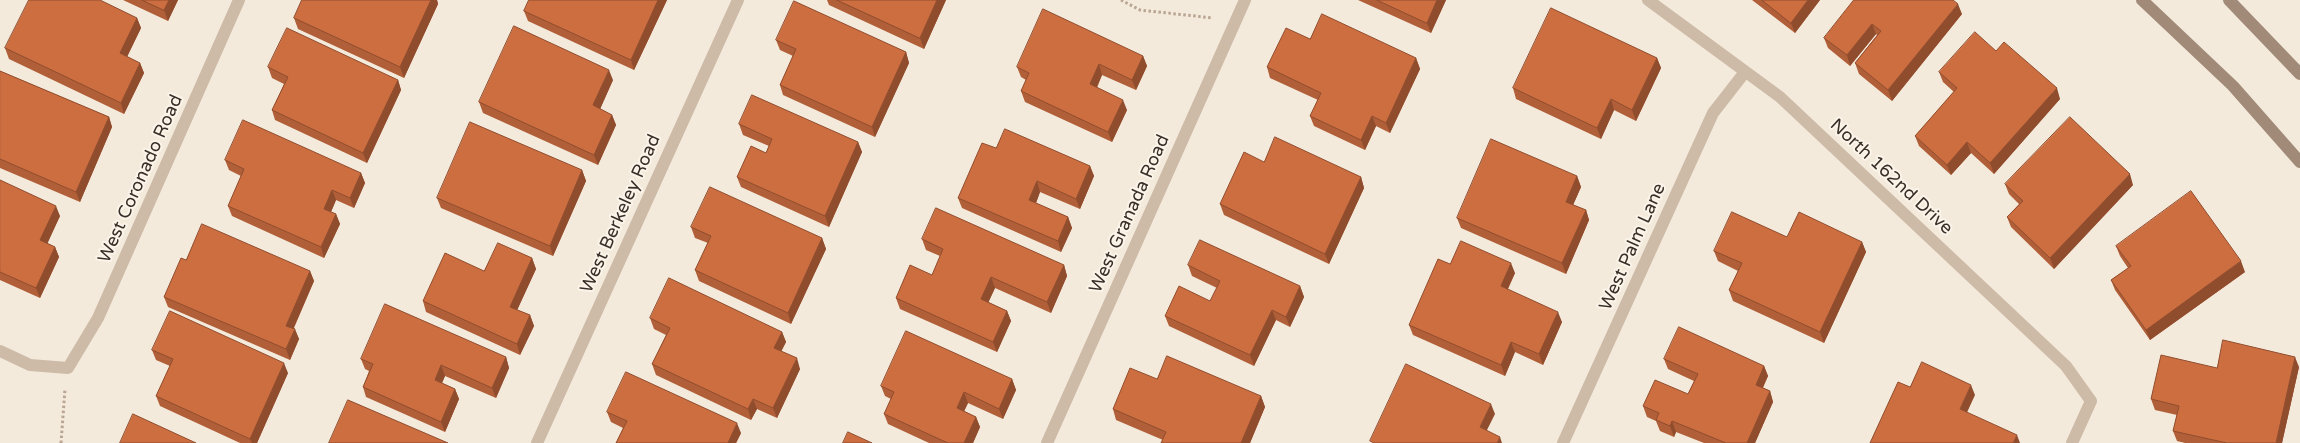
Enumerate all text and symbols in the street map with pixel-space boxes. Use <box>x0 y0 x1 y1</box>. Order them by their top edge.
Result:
street label: West Coronado Road <box>94 92 188 266</box>
street label: North 162nd Drive <box>1825 115 1957 239</box>
street label: West Berkeley Road <box>576 131 666 297</box>
street label: West Granada Road <box>1085 132 1175 296</box>
street label: West Palm Lane <box>1595 180 1671 314</box>

